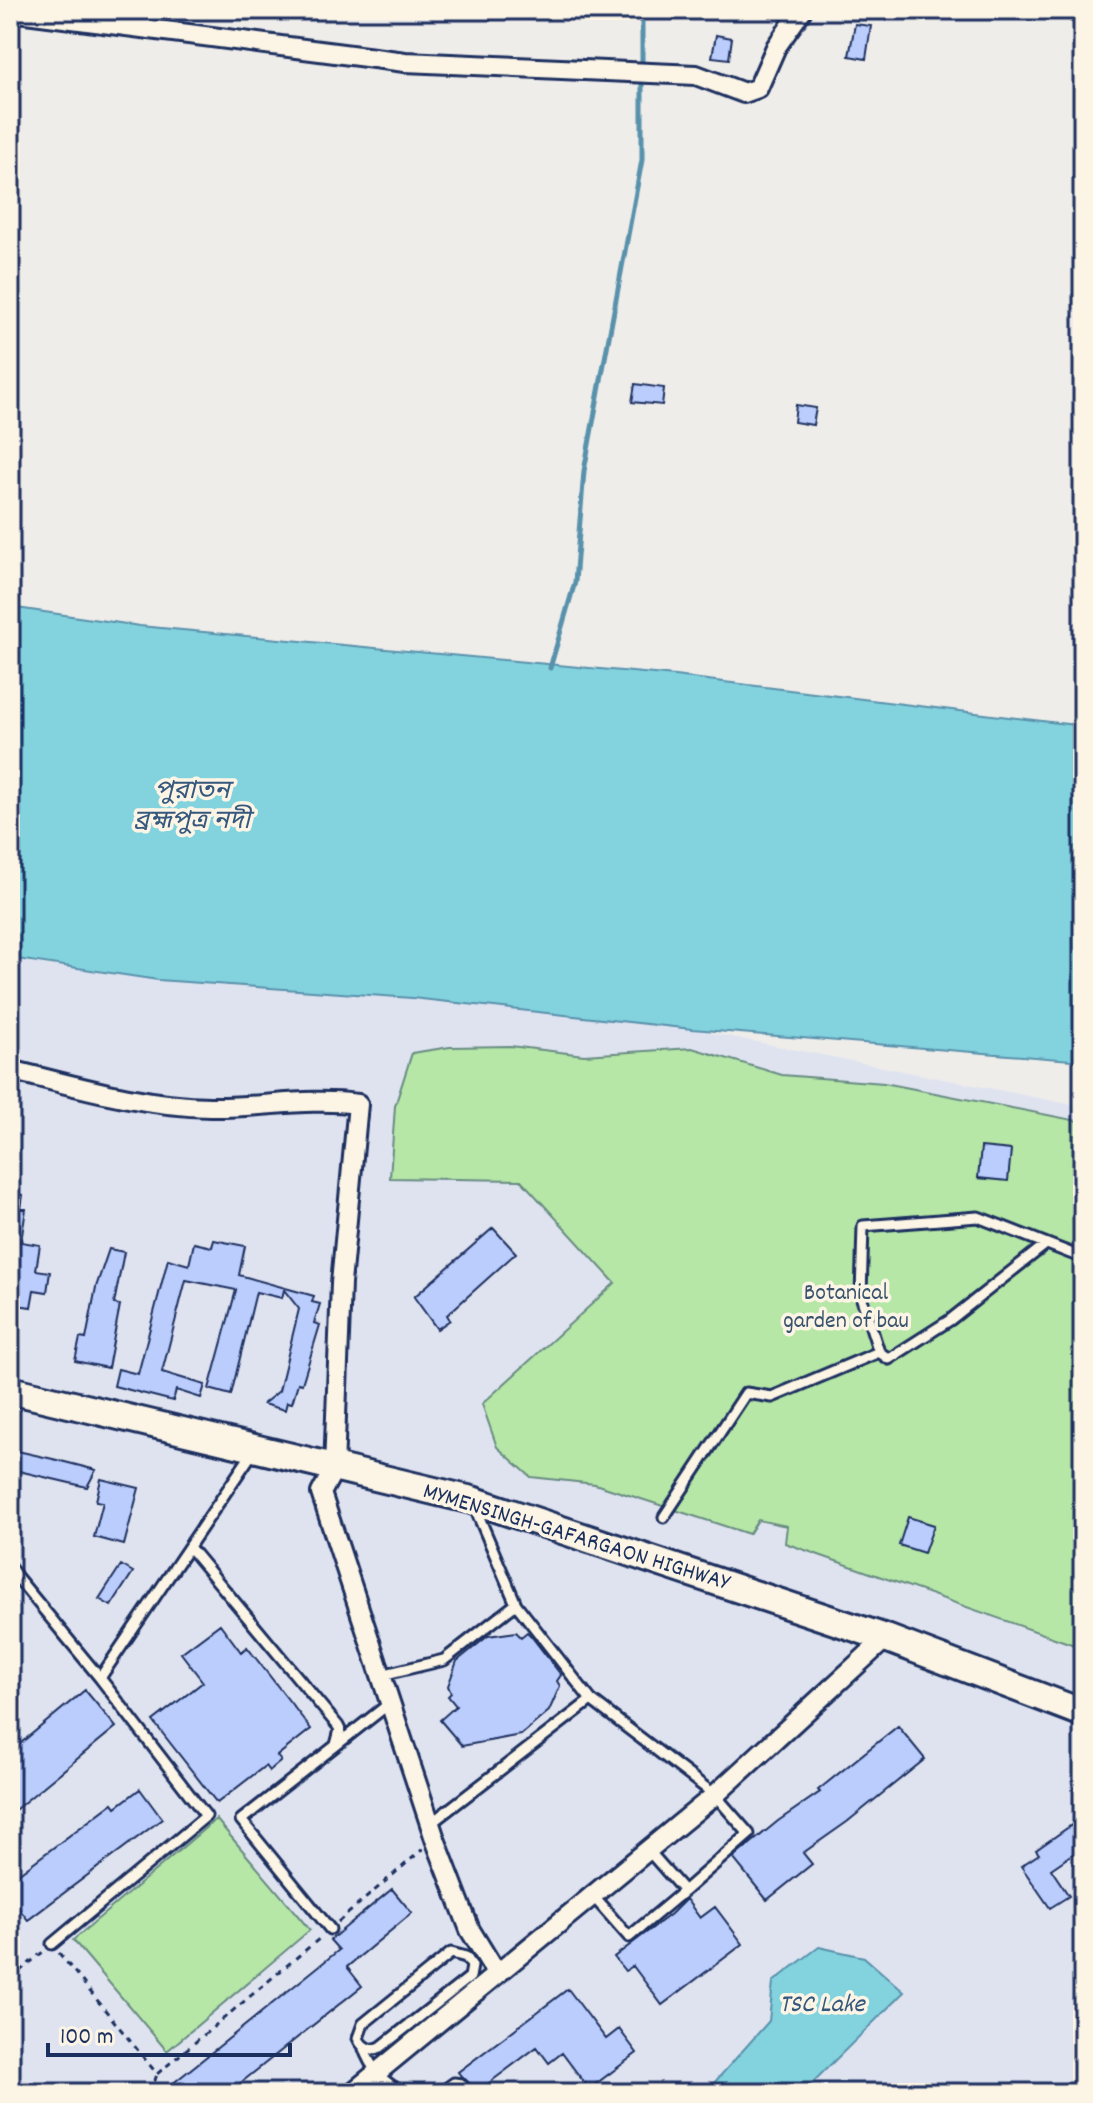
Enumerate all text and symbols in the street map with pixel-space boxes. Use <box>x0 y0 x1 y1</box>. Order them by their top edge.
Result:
water label: পুরাতন ব্রহ্মপুত্র নদী <box>134 774 255 841</box>
park label: Botanical garden of bau <box>783 1277 909 1339</box>
street label: MYMENSINGH-GAFARGAON HIGHWAY <box>418 1475 735 1601</box>
water label: TSC Lake <box>779 1987 866 2024</box>
scale bar <box>48 2007 290 2057</box>
text: 100 m <box>60 2021 113 2055</box>

